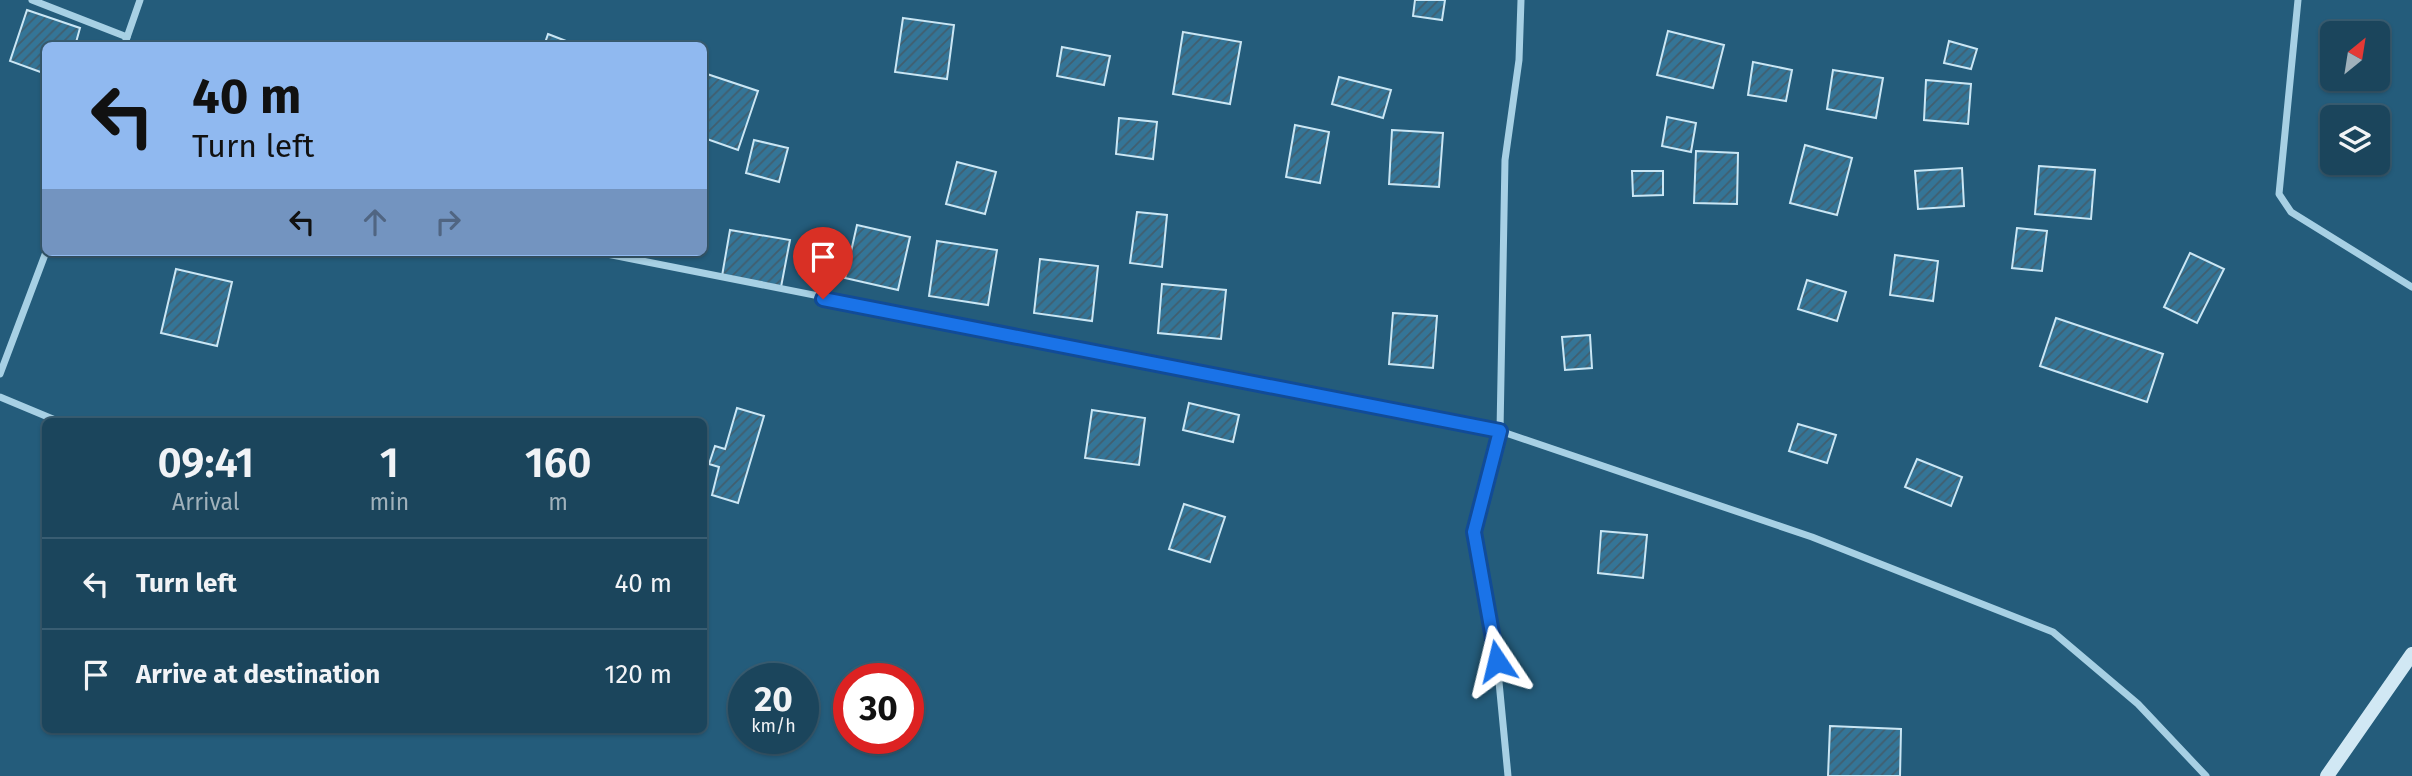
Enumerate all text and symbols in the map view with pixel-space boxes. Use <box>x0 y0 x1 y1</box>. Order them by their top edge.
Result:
north arrow <box>2320 21 2390 91</box>
map controls <box>2320 21 2390 175</box>
text: 40 m <box>192 67 301 126</box>
icon: left <box>77 70 168 161</box>
button: layers <box>2320 105 2390 175</box>
text: Turn left <box>192 127 314 165</box>
icon: left <box>283 203 321 241</box>
icon: ahead <box>356 203 394 241</box>
icon: right <box>429 203 467 241</box>
pin <box>793 227 853 299</box>
icon: arrive <box>804 238 842 276</box>
text: 09:41 <box>157 438 254 488</box>
text: 1 <box>380 438 399 488</box>
text: 160 <box>525 438 592 488</box>
text: Arrival <box>172 488 239 516</box>
text: min <box>370 488 409 516</box>
text: m <box>548 488 568 516</box>
icon: left <box>77 565 115 603</box>
text: Turn left <box>136 568 237 599</box>
text: 40 m <box>614 568 672 599</box>
position arrow <box>1460 624 1534 698</box>
icon: arrive <box>77 656 115 694</box>
text: Arrive at destination <box>136 659 380 690</box>
text: 120 m <box>604 659 672 690</box>
speed limit sign: 30 <box>833 663 924 754</box>
text: 20 <box>754 678 793 720</box>
text: km/h <box>751 715 796 737</box>

